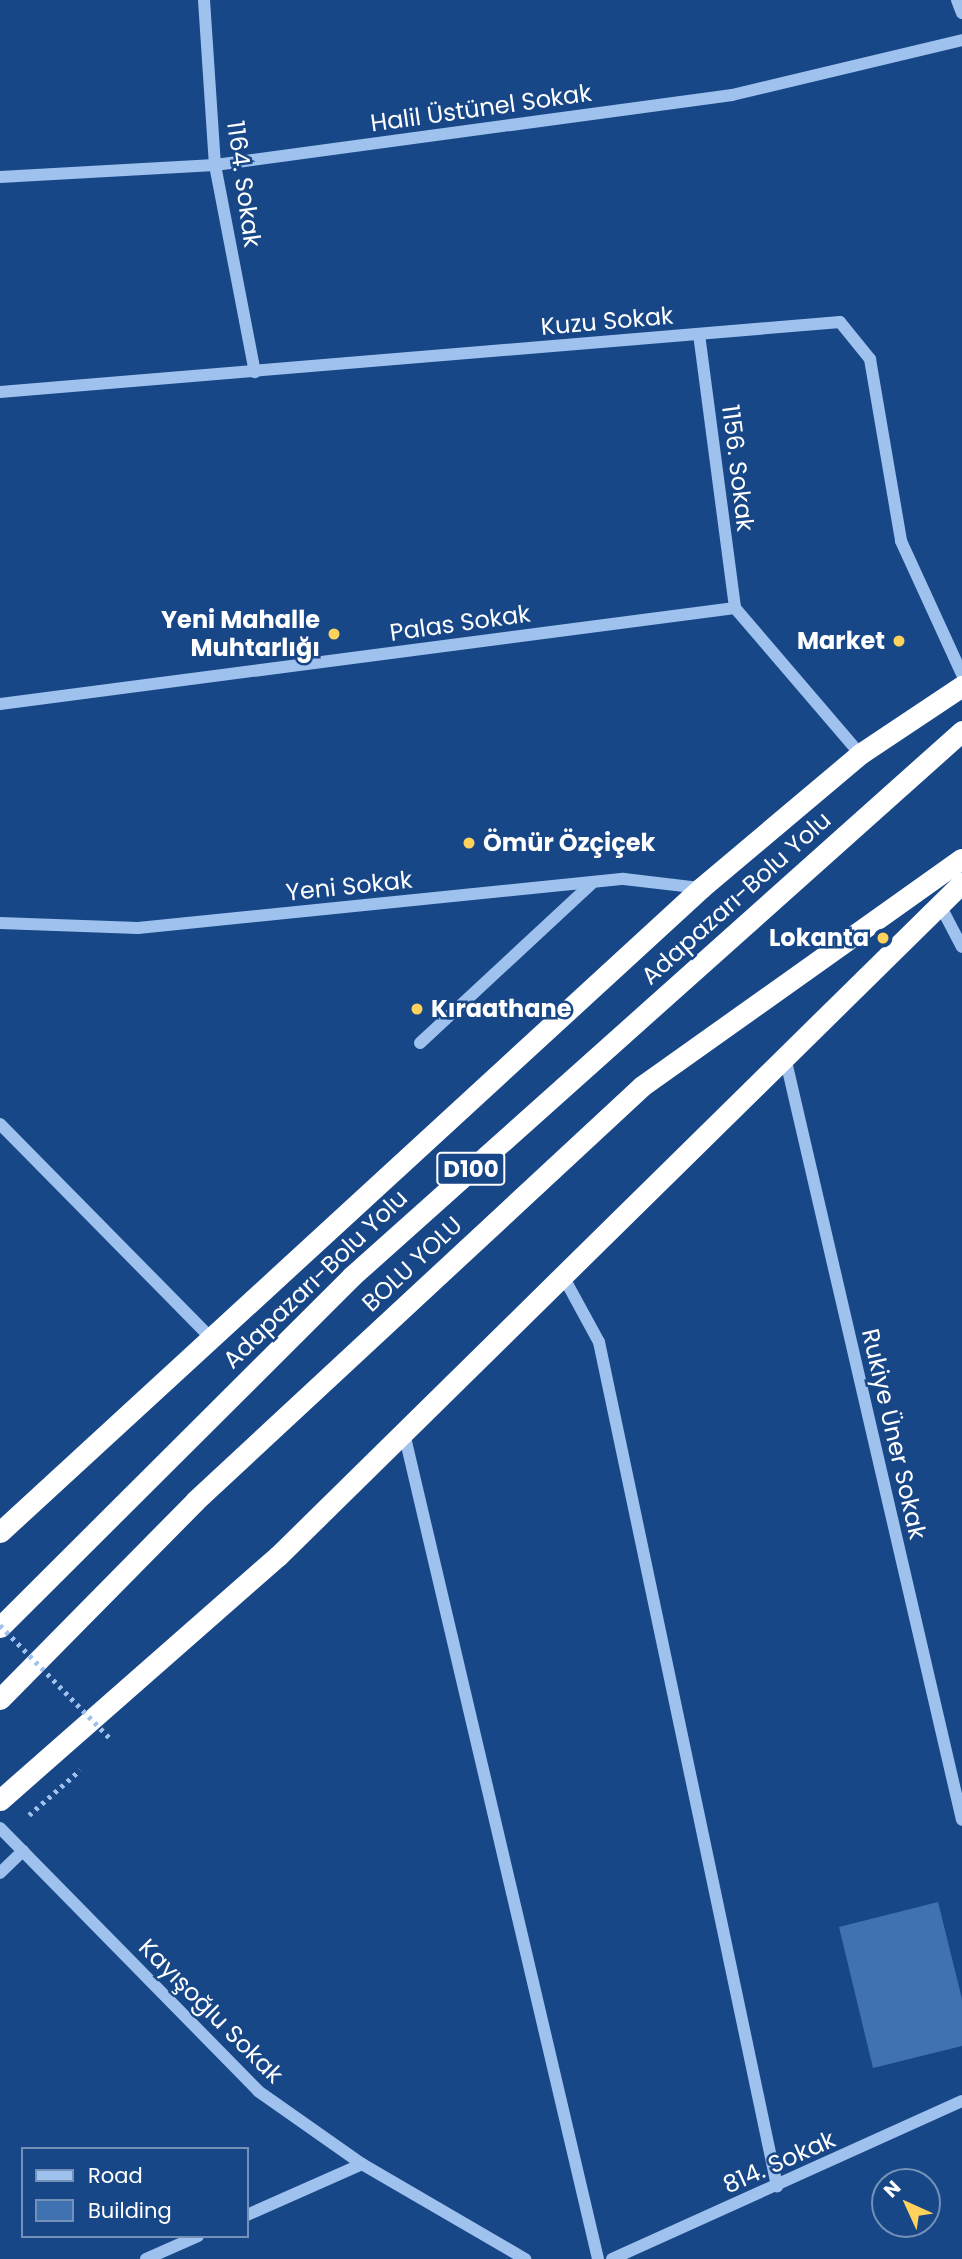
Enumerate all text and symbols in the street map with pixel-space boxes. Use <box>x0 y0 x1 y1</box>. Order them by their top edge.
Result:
street label: Halil Üstünel Sokak <box>369 78 593 138</box>
street label: 1164. Sokak <box>221 119 267 249</box>
street label: Kuzu Sokak <box>540 301 674 341</box>
street label: 1156. Sokak <box>716 403 760 533</box>
street label: Palas Sokak <box>388 599 532 647</box>
place label: Yeni Mahalle Muhtarlığı <box>161 606 320 662</box>
marker: Yeni Mahalle Muhtarlığı <box>326 626 342 642</box>
place label: Market <box>797 627 885 655</box>
marker: Market <box>891 633 907 649</box>
street label: Adapazarı-Bolu Yolu <box>635 805 837 991</box>
place label: Ömür Özçiçek <box>483 829 655 857</box>
marker: Ömür Özçiçek <box>461 835 477 851</box>
street label: Yeni Sokak <box>284 865 414 907</box>
place label: Lokanta <box>769 924 869 952</box>
marker: Lokanta <box>875 930 891 946</box>
place label: Kıraathane <box>431 995 571 1023</box>
marker: Kıraathane <box>409 1001 425 1017</box>
road number: D100 <box>436 1150 506 1188</box>
street label: Adapazarı-Bolu Yolu <box>217 1184 413 1374</box>
street label: BOLU YOLU <box>356 1211 468 1317</box>
street label: Rukiye Üner Sokak <box>856 1326 932 1542</box>
street label: Kayışoğlu Sokak <box>133 1933 289 2089</box>
street label: 814. Sokak <box>718 2124 840 2200</box>
legend <box>21 2147 248 2238</box>
text: Road <box>88 2161 143 2190</box>
north arrow <box>871 2168 941 2238</box>
text: N <box>878 2175 907 2204</box>
text: Building <box>88 2196 172 2225</box>

